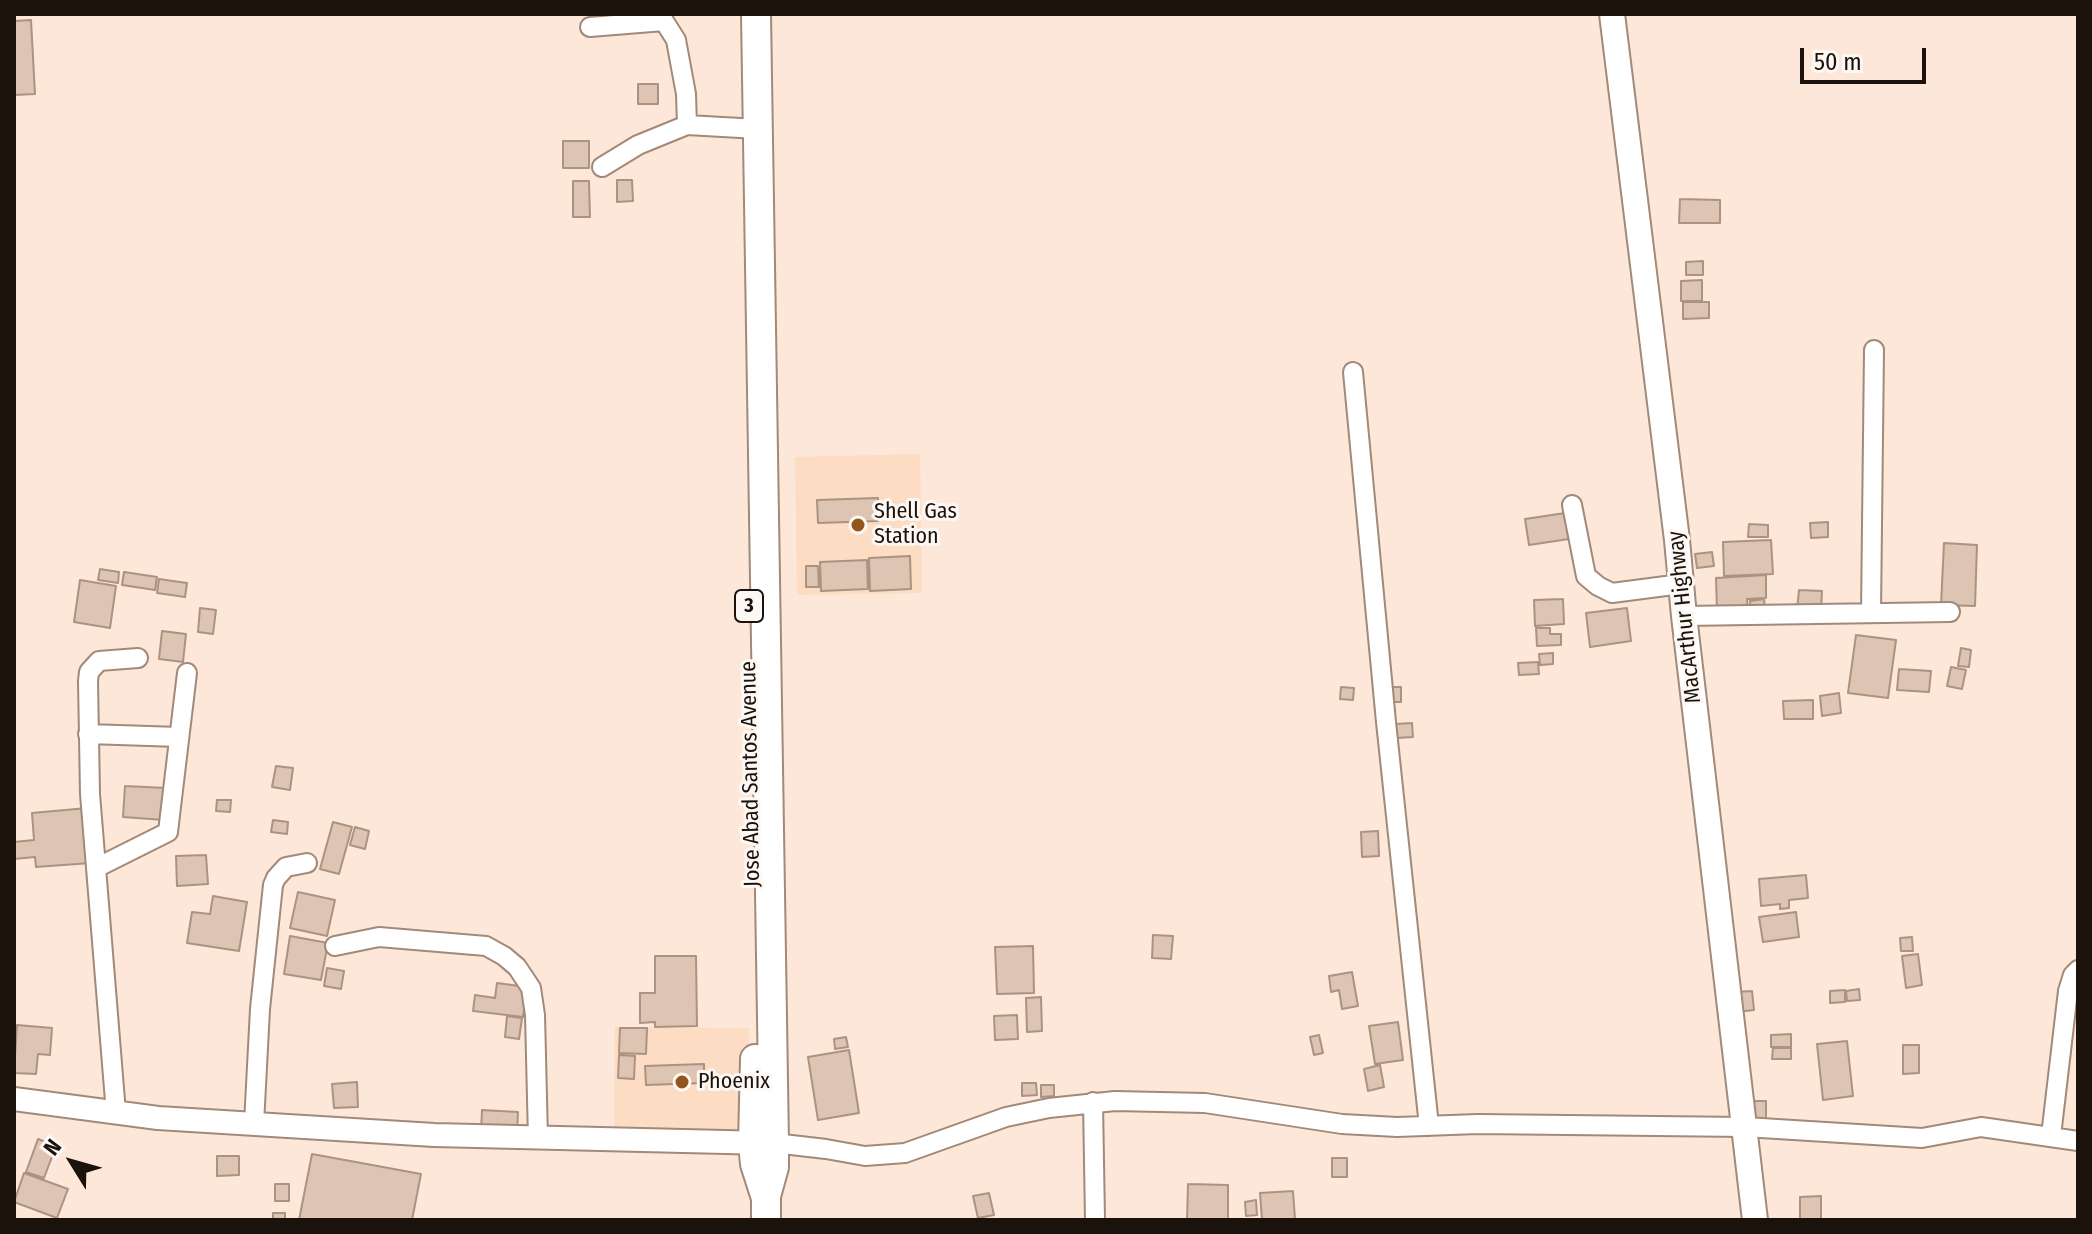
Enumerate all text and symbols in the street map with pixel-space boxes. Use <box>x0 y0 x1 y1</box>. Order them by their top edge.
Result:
scale bar <box>1804 32 1930 82</box>
text: 50 m <box>1814 48 1862 76</box>
place label: Shell Gas Station <box>874 499 957 550</box>
marker: Shell Gas Station <box>849 516 867 534</box>
street label: MacArthur Highway <box>1663 529 1707 705</box>
road number: 3 <box>735 590 763 622</box>
street label: Jose Abad Santos Avenue <box>736 661 766 887</box>
place label: Phoenix <box>698 1069 770 1095</box>
marker: Phoenix <box>673 1073 691 1091</box>
north arrow <box>32 1122 112 1202</box>
text: N <box>38 1134 67 1161</box>

